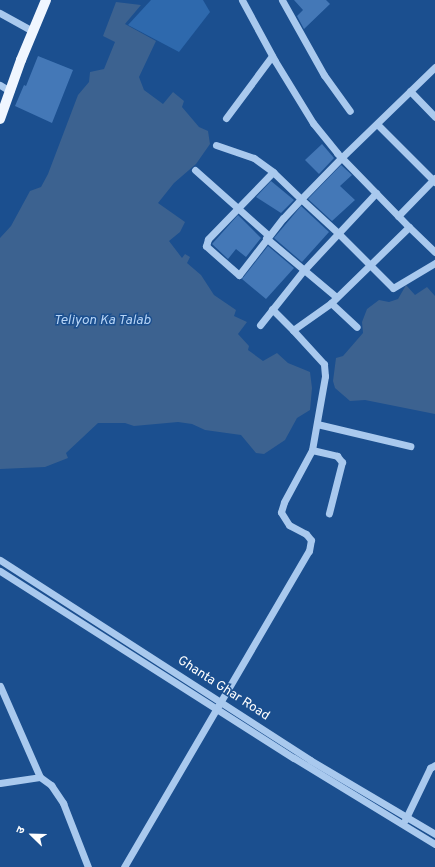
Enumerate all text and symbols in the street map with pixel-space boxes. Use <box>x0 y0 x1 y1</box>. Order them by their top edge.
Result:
water label: Teliyon Ka Talab <box>53 313 151 329</box>
street label: Ghanta Ghar Road <box>174 653 272 725</box>
north arrow <box>12 815 52 855</box>
text: उ <box>13 825 29 836</box>

